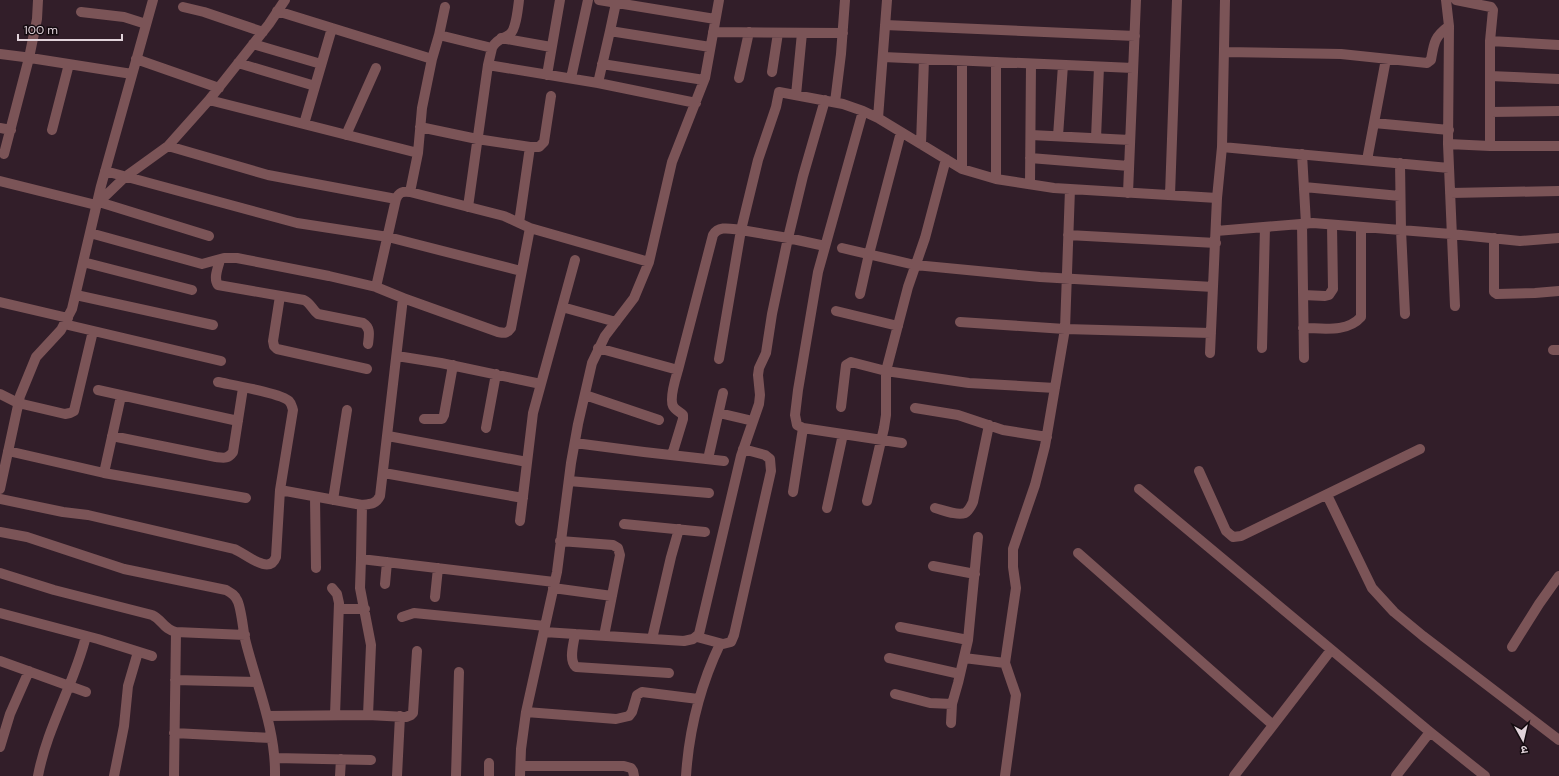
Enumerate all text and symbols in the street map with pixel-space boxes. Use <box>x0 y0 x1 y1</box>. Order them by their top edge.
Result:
scale bar <box>18 16 122 42</box>
text: 100 m <box>24 22 58 38</box>
north arrow <box>1503 720 1543 760</box>
text: उ <box>1520 743 1529 757</box>

